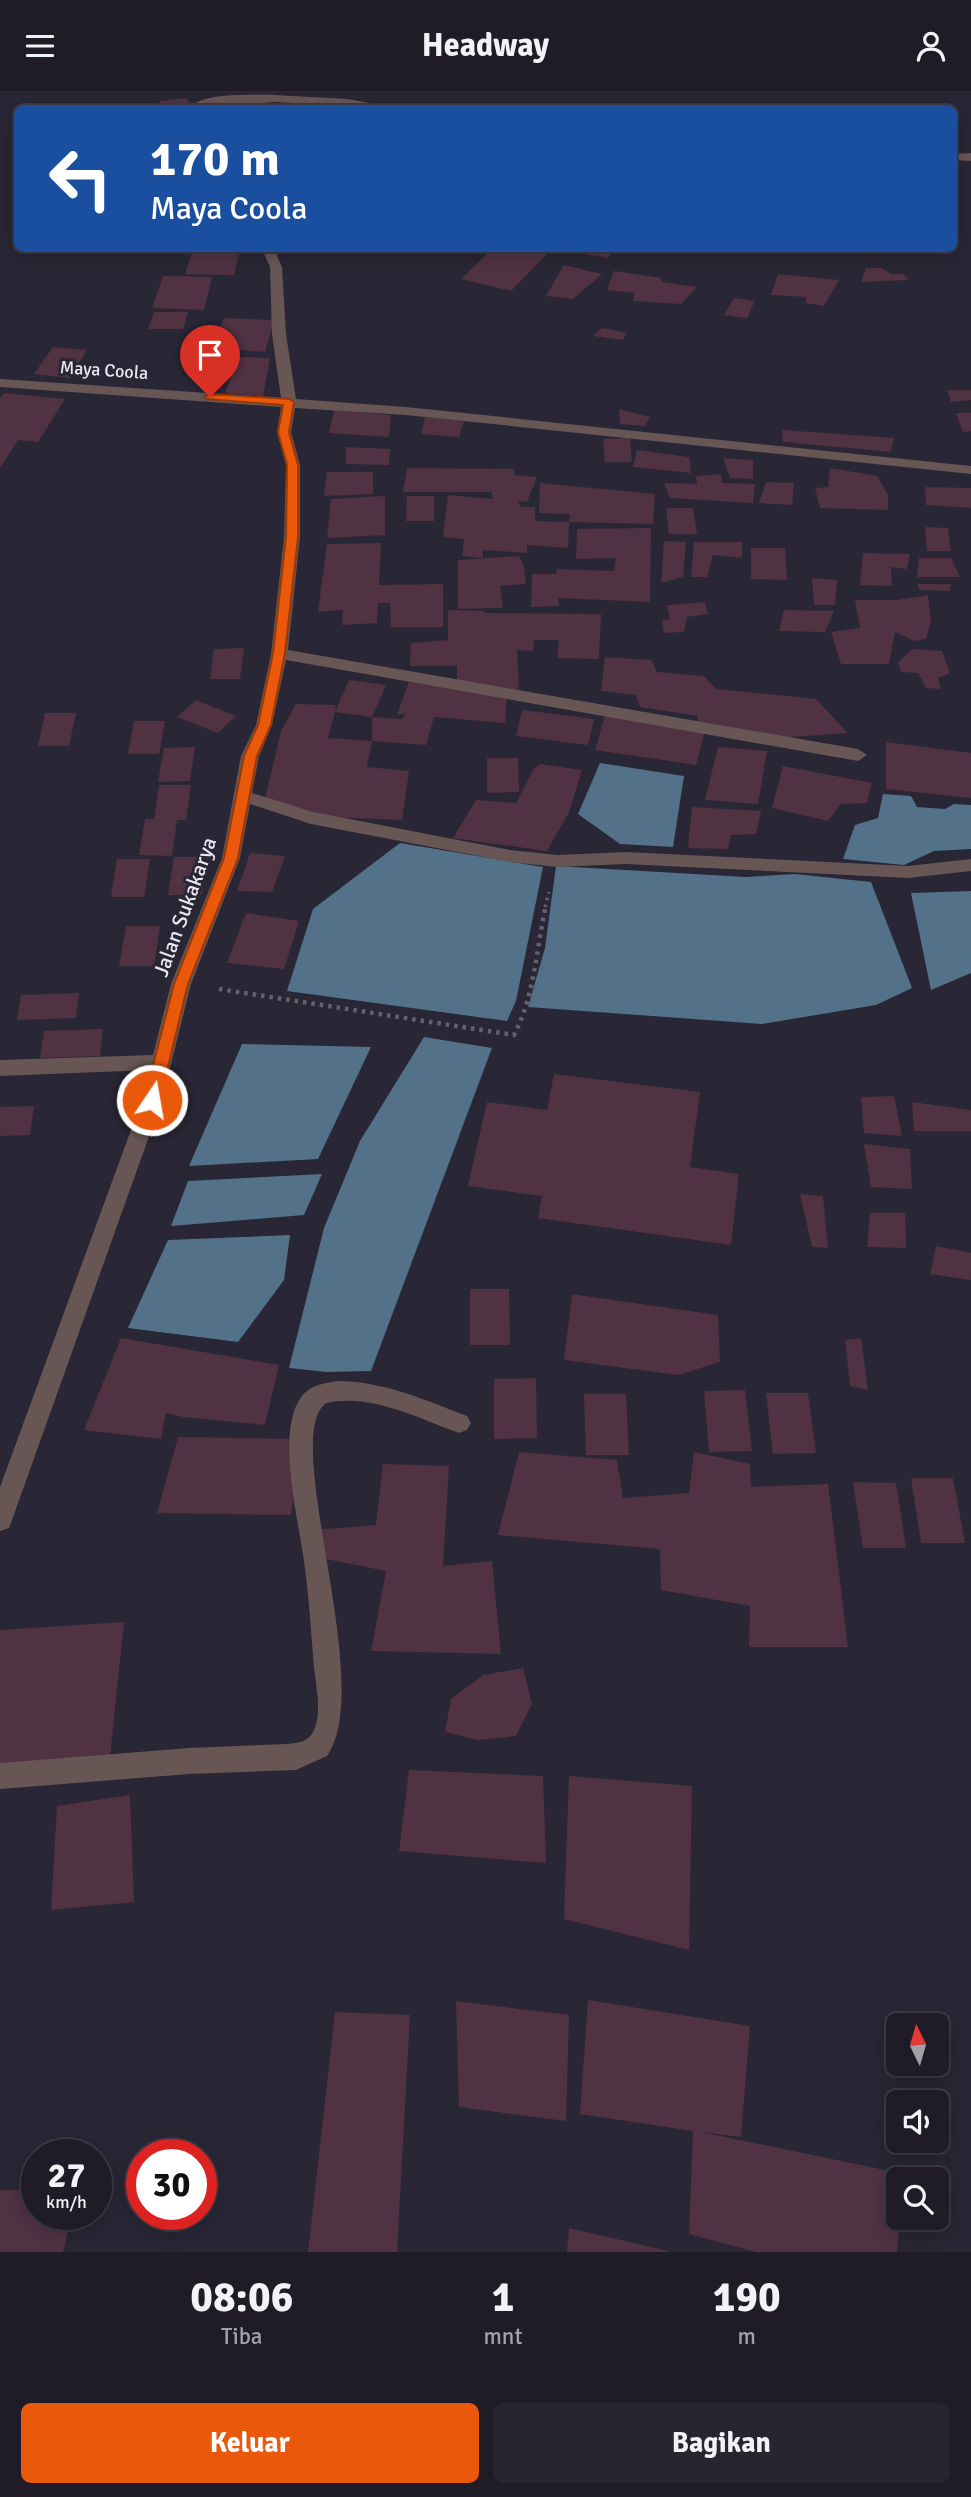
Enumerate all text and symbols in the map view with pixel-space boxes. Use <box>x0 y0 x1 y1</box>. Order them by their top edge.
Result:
text: Headway <box>422 26 549 65</box>
icon: menu <box>21 27 59 65</box>
icon: person <box>912 27 950 65</box>
text: 170 m <box>150 129 280 189</box>
icon: left <box>35 133 126 224</box>
text: Maya Coola <box>150 189 308 228</box>
pin <box>180 325 240 397</box>
icon: arrive <box>191 336 229 374</box>
street label: Maya Coola <box>59 356 149 384</box>
street label: Jalan Sukakarya <box>148 834 222 980</box>
position arrow <box>115 1063 189 1137</box>
north arrow <box>886 2013 948 2075</box>
map controls <box>886 2013 949 2230</box>
button: sound <box>886 2090 949 2153</box>
speed limit sign: 30 <box>126 2139 217 2230</box>
text: 27 <box>48 2154 85 2197</box>
button: search <box>886 2167 949 2230</box>
text: km/h <box>46 2191 87 2213</box>
text: 08:06 <box>190 2272 293 2323</box>
text: 1 <box>492 2272 514 2323</box>
text: 190 <box>713 2272 781 2323</box>
text: Tiba <box>221 2322 262 2351</box>
text: mnt <box>484 2322 522 2351</box>
text: m <box>738 2322 756 2351</box>
button: Keluar <box>21 2403 479 2483</box>
button: Bagikan <box>493 2403 950 2483</box>

